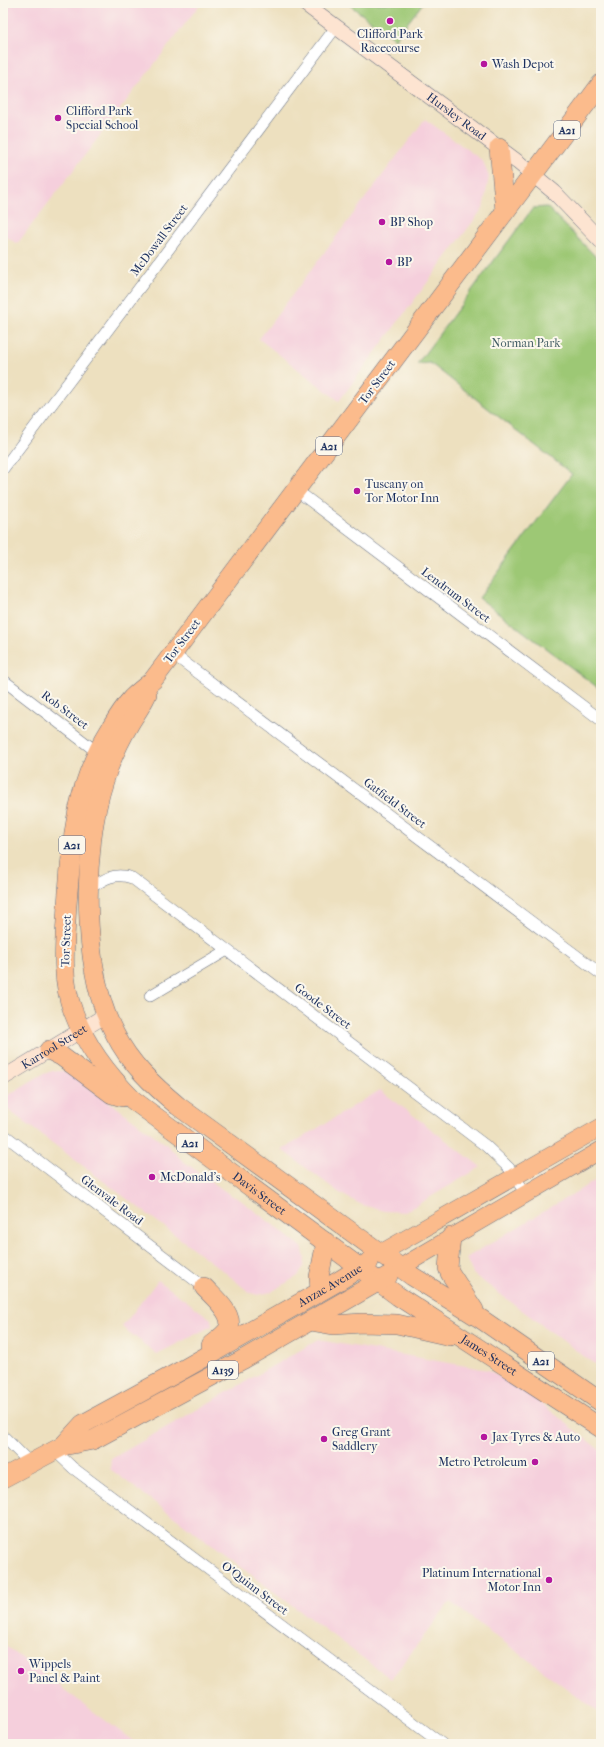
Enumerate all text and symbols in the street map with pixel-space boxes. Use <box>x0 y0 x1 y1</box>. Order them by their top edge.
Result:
marker: Clifford Park Racecourse <box>385 16 395 26</box>
place label: Clifford Park Racecourse <box>357 27 424 55</box>
place label: Wash Depot <box>491 57 555 71</box>
marker: Wash Depot <box>479 59 489 69</box>
street label: Hursley Road <box>424 90 489 143</box>
place label: Clifford Park Special School <box>66 104 139 132</box>
marker: Clifford Park Special School <box>53 113 63 123</box>
road number: A21 <box>554 121 580 139</box>
street label: McDowall Street <box>127 201 191 279</box>
place label: BP Shop <box>390 215 434 229</box>
marker: BP Shop <box>377 217 387 227</box>
place label: BP <box>397 255 412 269</box>
marker: BP <box>384 257 394 267</box>
park label: Norman Park <box>492 336 561 350</box>
street label: Tor Street <box>356 356 399 407</box>
road number: A21 <box>316 437 342 455</box>
place label: Tuscany on Tor Motor Inn <box>365 477 439 505</box>
marker: Tuscany on Tor Motor Inn <box>352 486 362 496</box>
street label: Lendrum Street <box>419 564 494 626</box>
street label: Tor Street <box>161 615 204 666</box>
street label: Rob Street <box>39 688 92 733</box>
street label: Gatfield Street <box>361 775 430 832</box>
road number: A21 <box>59 836 85 854</box>
street label: Tor Street <box>58 914 74 967</box>
street label: Goode Street <box>292 980 355 1032</box>
street label: Karrool Street <box>19 1021 90 1072</box>
road number: A21 <box>177 1134 203 1152</box>
street label: Davis Street <box>230 1169 289 1218</box>
place label: McDonald's <box>160 1170 221 1184</box>
street label: Glenvale Road <box>78 1172 146 1228</box>
marker: McDonald's <box>147 1172 157 1182</box>
street label: Anzac Avenue <box>295 1261 365 1310</box>
street label: James Street <box>457 1331 521 1379</box>
road number: A21 <box>528 1352 554 1370</box>
road number: A139 <box>208 1361 238 1379</box>
place label: Greg Grant Saddlery <box>332 1425 391 1453</box>
place label: Jax Tyres & Auto <box>491 1430 580 1444</box>
marker: Jax Tyres & Auto <box>479 1432 489 1442</box>
marker: Greg Grant Saddlery <box>319 1434 329 1444</box>
place label: Metro Petroleum <box>438 1455 527 1469</box>
marker: Metro Petroleum <box>530 1457 540 1467</box>
street label: O'Quinn Street <box>219 1558 292 1618</box>
place label: Platinum International Motor Inn <box>422 1566 542 1594</box>
marker: Platinum International Motor Inn <box>544 1575 554 1585</box>
place label: Wippels Panel & Paint <box>28 1657 101 1685</box>
marker: Wippels Panel & Paint <box>16 1666 26 1676</box>

